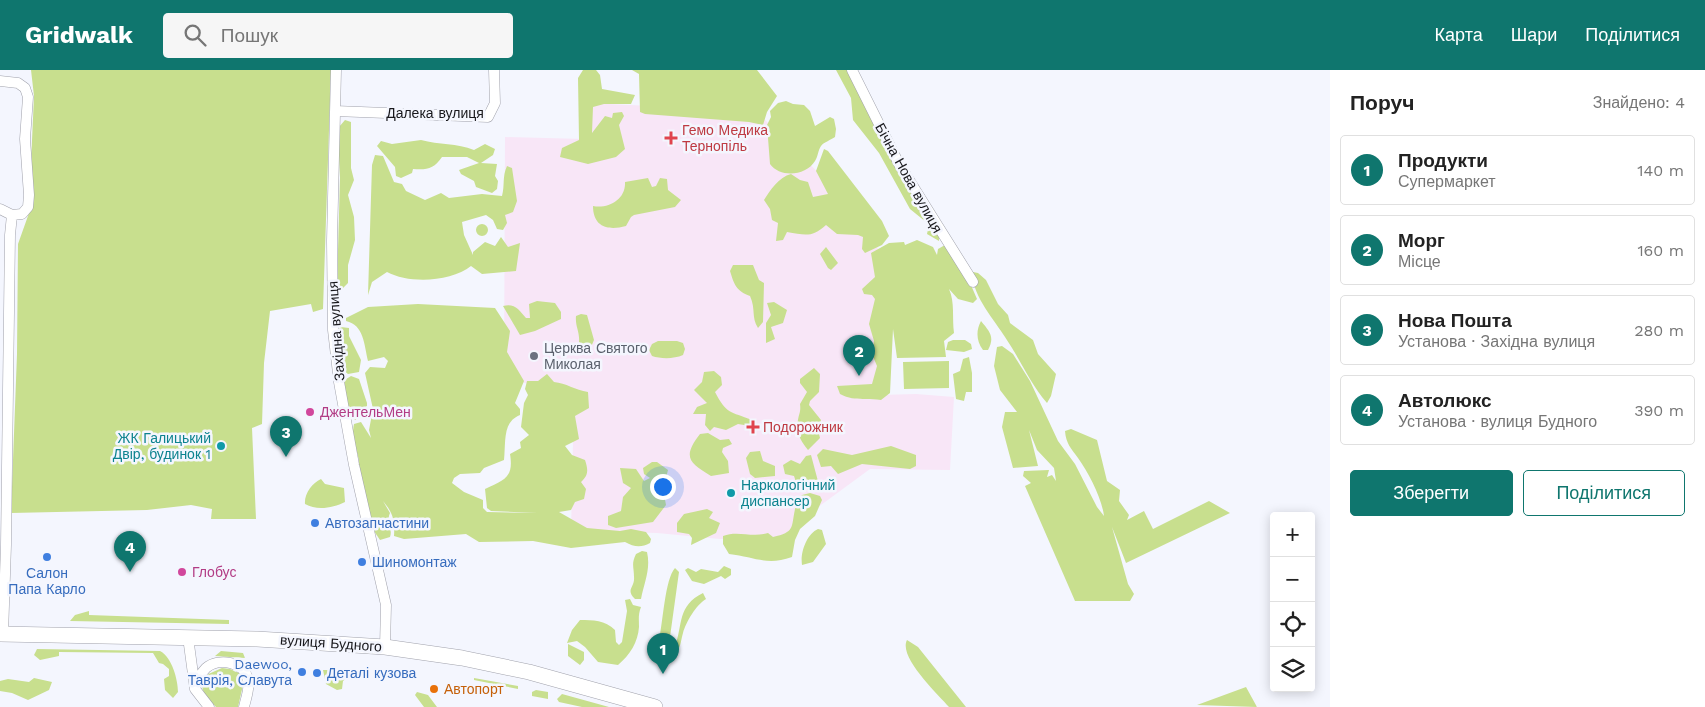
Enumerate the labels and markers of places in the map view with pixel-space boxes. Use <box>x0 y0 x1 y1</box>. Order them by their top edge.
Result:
place label: Гемо Медика Тернопіль <box>682 122 768 154</box>
marker: Гемо Медика Тернопіль <box>664 131 678 145</box>
pin: 2 <box>843 335 875 376</box>
place label: Церква Святого Миколая <box>544 340 648 372</box>
marker: Церква Святого Миколая <box>528 350 540 362</box>
place label: ДжентельМен <box>320 404 411 420</box>
marker: ДжентельМен <box>304 406 316 418</box>
pin: 3 <box>270 416 302 457</box>
place label: Подорожник <box>763 419 844 435</box>
marker: Подорожник <box>747 421 759 433</box>
place label: ЖК Галицький Двір, будинок 1 <box>113 430 211 462</box>
marker: ЖК Галицький Двір, будинок 1 <box>215 440 227 452</box>
place label: Наркологічний диспансер <box>741 477 835 509</box>
marker: Наркологічний диспансер <box>725 487 737 499</box>
place label: Автозапчастини <box>325 515 429 531</box>
marker: Автозапчастини <box>309 517 321 529</box>
pin: 4 <box>114 531 146 572</box>
marker: Салон Папа Карло <box>41 551 53 563</box>
place label: Шиномонтаж <box>372 554 457 570</box>
marker: Шиномонтаж <box>356 556 368 568</box>
place label: Глобус <box>192 564 236 580</box>
place label: Салон Папа Карло <box>8 565 86 597</box>
marker: Глобус <box>176 566 188 578</box>
pin: 1 <box>647 633 679 674</box>
place label: Daewoo, Таврія, Славута <box>188 656 292 688</box>
place label: Деталі кузова <box>327 665 417 681</box>
marker: Daewoo, Таврія, Славута <box>296 666 308 678</box>
marker: Деталі кузова <box>311 667 323 679</box>
place label: Автопорт <box>444 681 504 697</box>
marker: Автопорт <box>428 683 440 695</box>

